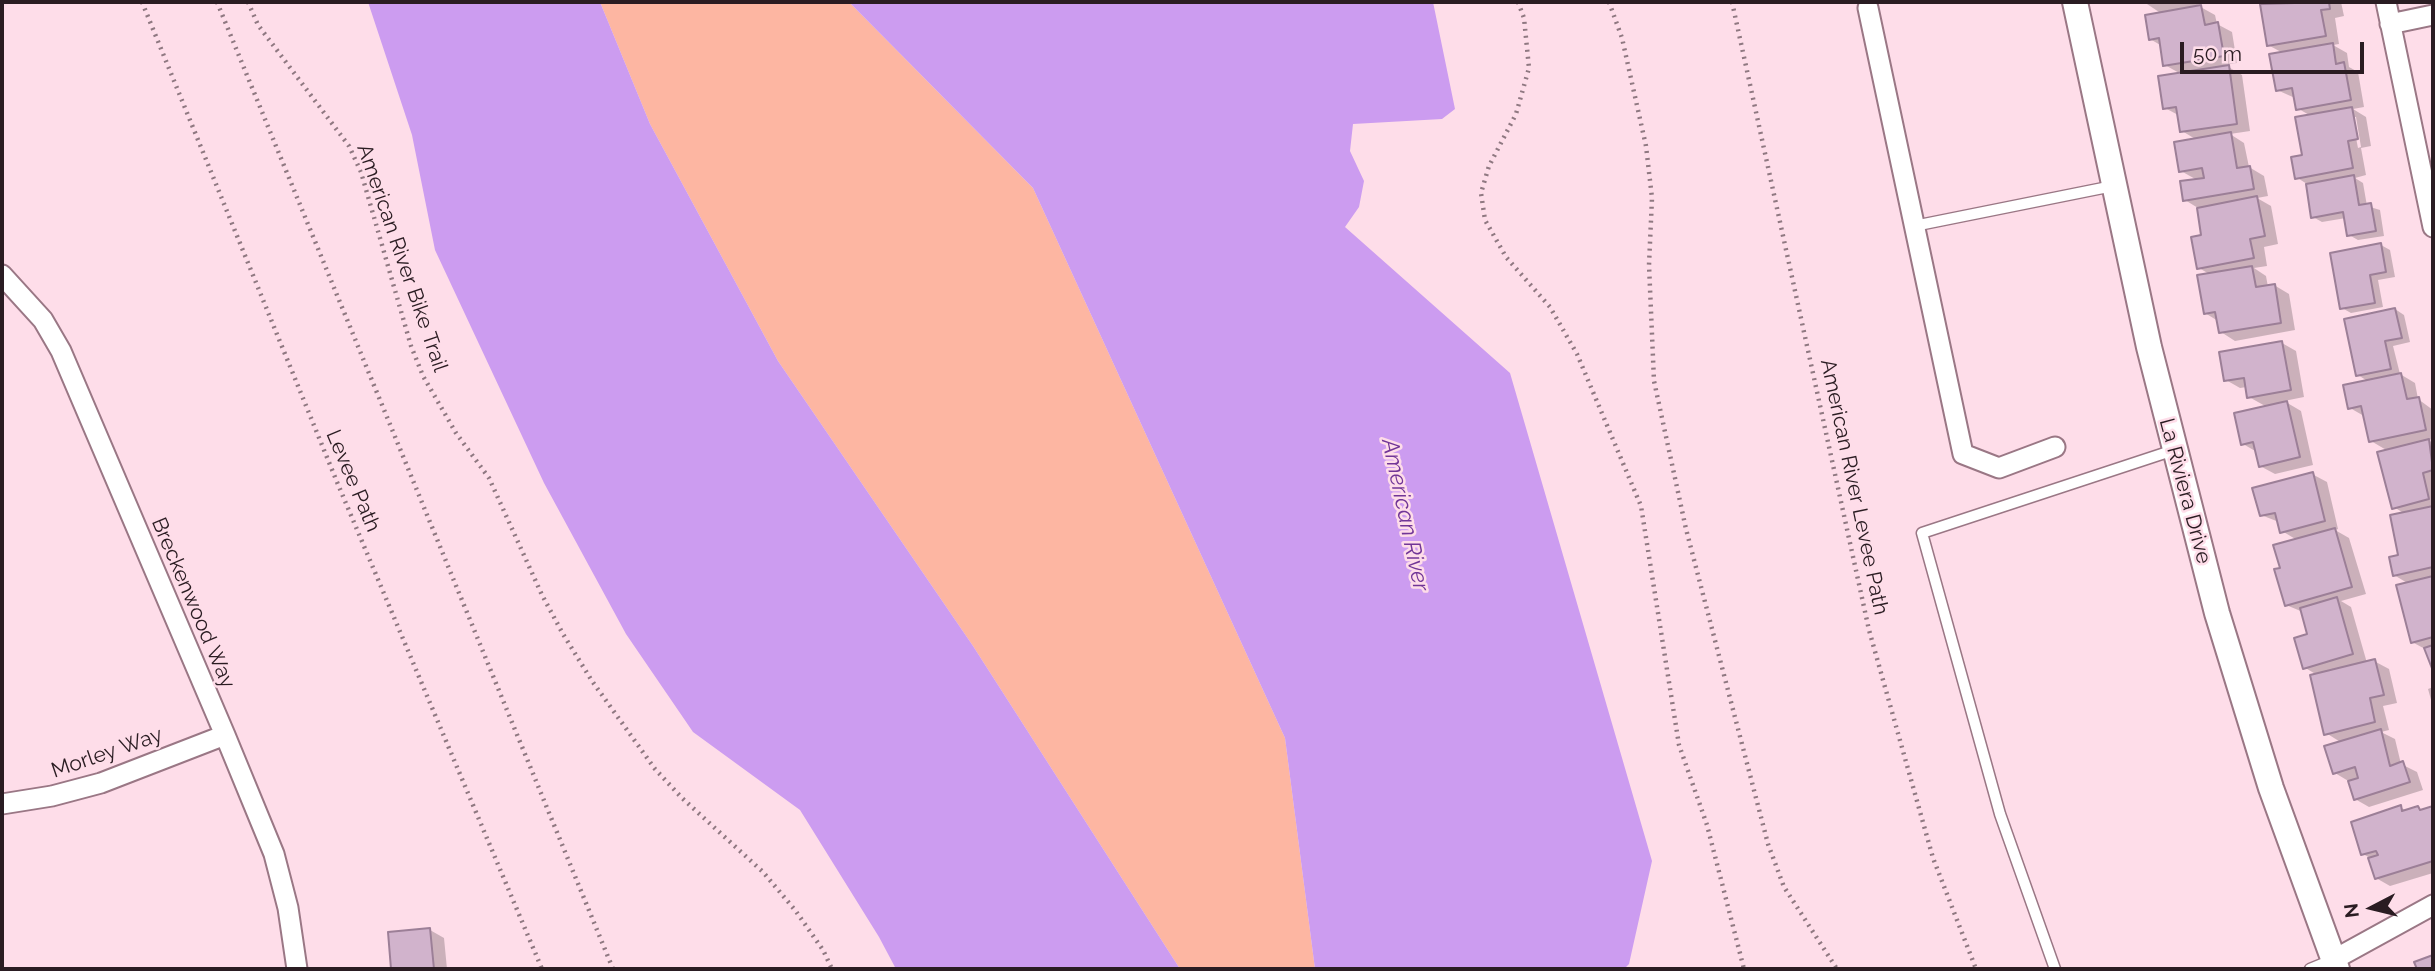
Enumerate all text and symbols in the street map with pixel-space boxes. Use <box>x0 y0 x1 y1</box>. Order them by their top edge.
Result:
scale bar <box>2183 28 2367 72</box>
text: 50 m <box>2193 41 2242 66</box>
street label: American River Bike Trail <box>351 141 453 375</box>
street label: American River Levee Path <box>1815 357 1893 617</box>
street label: La Riviera Drive <box>2153 416 2217 566</box>
street label: Levee Path <box>320 426 386 536</box>
water label: American River <box>1375 436 1435 594</box>
street label: Breckenwood Way <box>146 514 240 692</box>
street label: Morley Way <box>48 722 166 784</box>
north arrow <box>2337 873 2407 943</box>
text: N <box>2339 902 2363 919</box>

